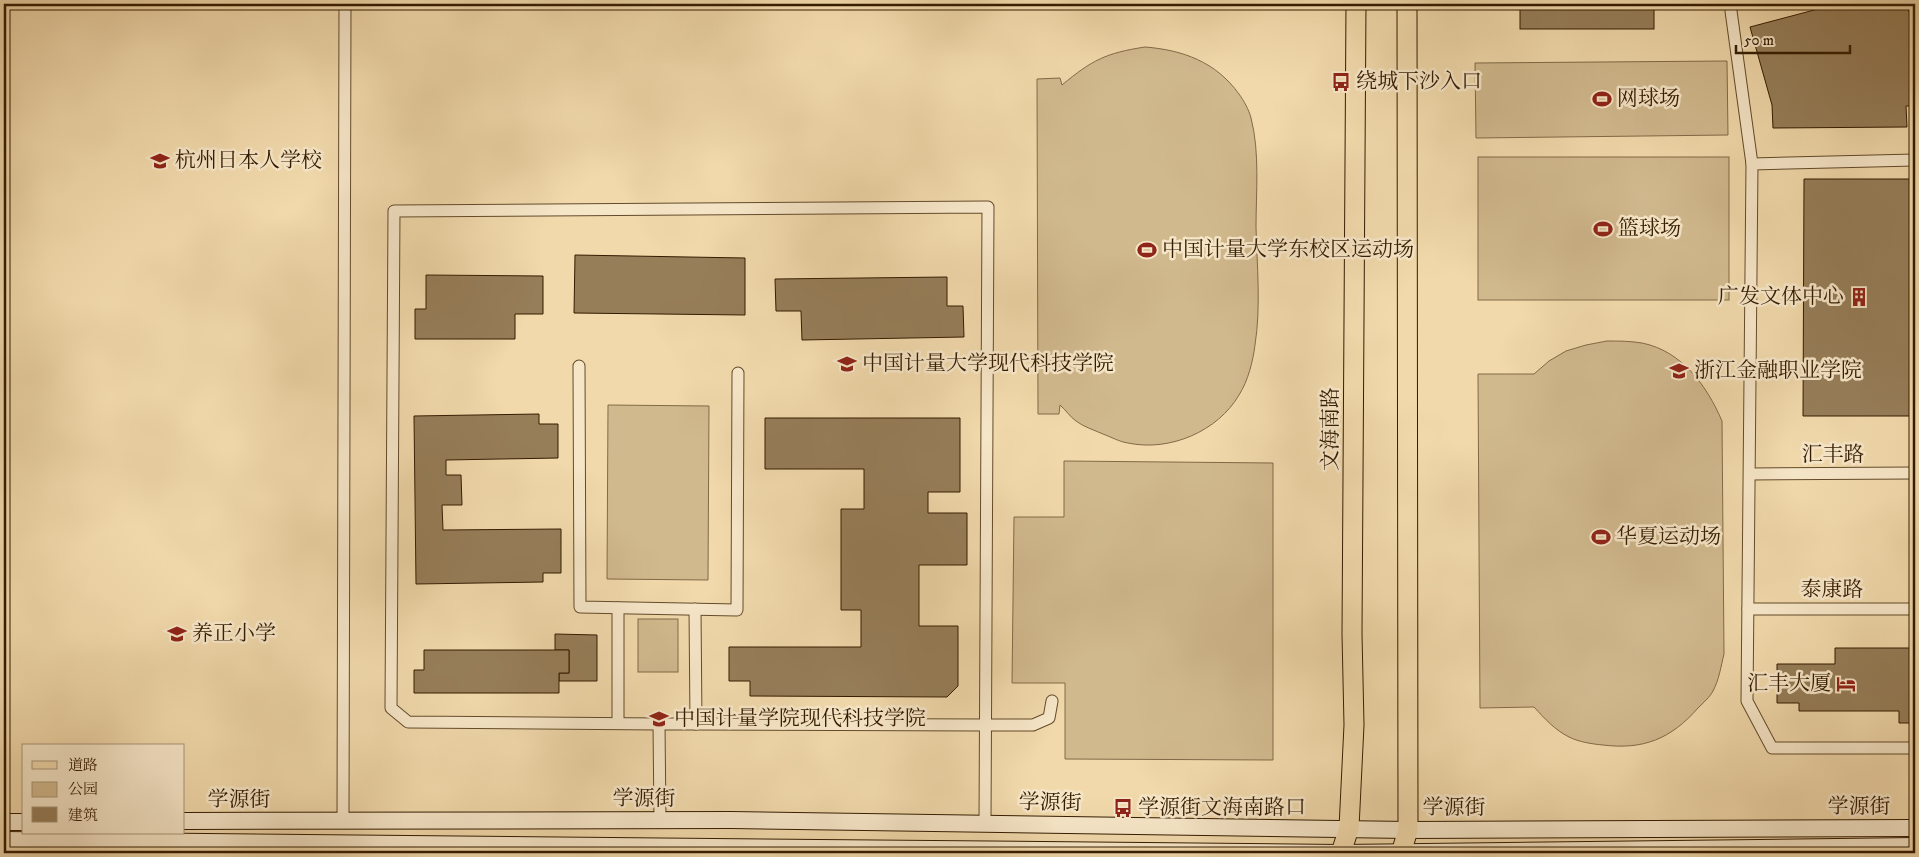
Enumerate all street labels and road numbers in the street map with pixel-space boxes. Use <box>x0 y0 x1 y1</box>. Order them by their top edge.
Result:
street label: 文海南路 <box>1318 387 1344 471</box>
street label: 汇丰路 <box>1802 442 1865 468</box>
street label: 泰康路 <box>1801 577 1864 603</box>
street label: 学源街 <box>613 786 676 812</box>
street label: 学源街 <box>208 787 271 813</box>
street label: 学源街 <box>1018 789 1082 817</box>
street label: 学源街 <box>1828 794 1891 820</box>
street label: 学源街 <box>1423 795 1486 821</box>

